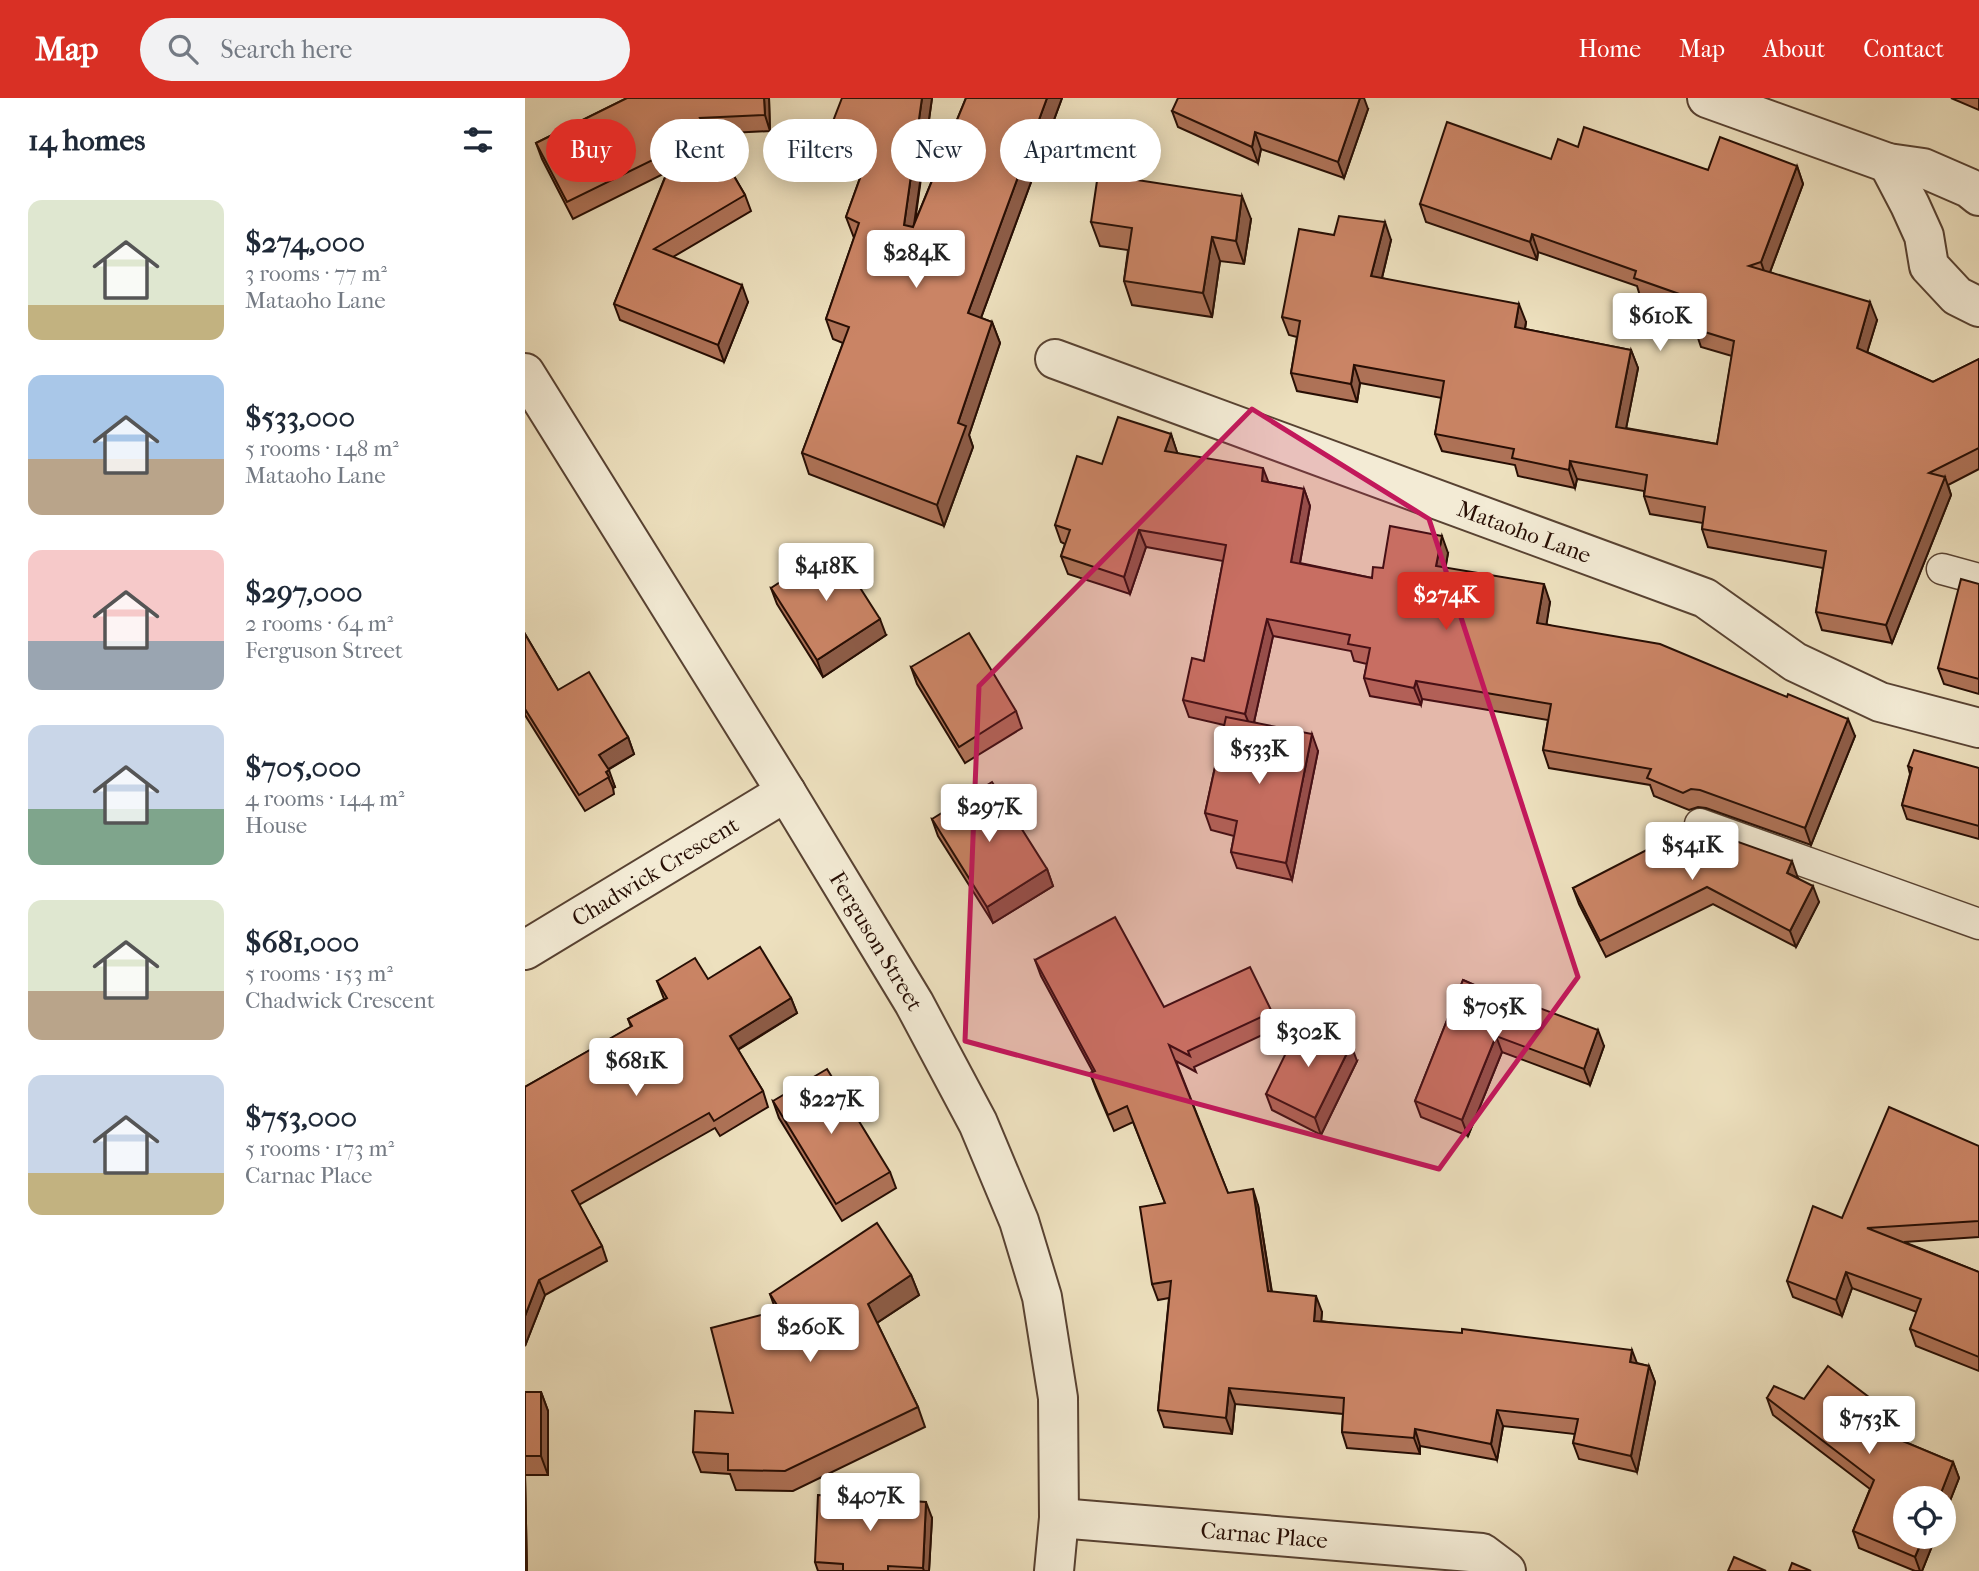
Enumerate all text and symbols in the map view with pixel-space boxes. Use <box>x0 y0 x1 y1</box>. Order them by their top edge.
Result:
search box <box>140 18 630 81</box>
text: Map <box>35 30 98 69</box>
icon: search <box>164 30 202 68</box>
text: Search here <box>220 34 352 65</box>
text: Home <box>1579 35 1641 63</box>
text: Map <box>1679 35 1725 63</box>
text: About <box>1763 35 1825 63</box>
text: Contact <box>1863 35 1944 63</box>
chip: Buy <box>546 119 636 182</box>
chip: Rent <box>650 119 749 182</box>
chip: Filters <box>763 119 877 182</box>
chip: New <box>891 119 986 182</box>
chip: Apartment <box>1000 119 1161 182</box>
icon: filters <box>459 121 497 159</box>
text: 14 homes <box>28 123 145 158</box>
text: $274,000 <box>245 225 365 260</box>
icon: home <box>84 228 168 312</box>
pin: $284K <box>867 230 965 290</box>
text: $284K <box>883 239 949 266</box>
text: 3 rooms · 77 m² <box>245 260 387 287</box>
text: Mataoho Lane <box>245 287 386 314</box>
pin: $610K <box>1611 294 1709 353</box>
text: $610K <box>1629 302 1691 329</box>
text: $533,000 <box>245 400 355 435</box>
icon: home <box>84 403 168 487</box>
text: 5 rooms · 148 m² <box>245 435 399 462</box>
text: Mataoho Lane <box>245 462 386 489</box>
street label: Mataoho Lane <box>1454 495 1595 568</box>
pin: $418K <box>777 544 875 603</box>
text: $418K <box>795 552 857 579</box>
pin: $274K <box>1397 573 1495 632</box>
text: $297,000 <box>245 575 362 610</box>
icon: home <box>84 578 168 662</box>
text: $274K <box>1413 581 1479 608</box>
text: 2 rooms · 64 m² <box>245 610 393 637</box>
text: Ferguson Street <box>245 637 403 664</box>
pin: $533K <box>1210 726 1308 786</box>
text: $533K <box>1230 735 1288 762</box>
text: $705,000 <box>245 750 361 785</box>
icon: home <box>84 753 168 837</box>
pin: $297K <box>940 784 1038 844</box>
text: 4 rooms · 144 m² <box>245 785 405 812</box>
text: $297K <box>957 793 1021 820</box>
street label: Chadwick Crescent <box>567 811 743 932</box>
text: House <box>245 812 307 839</box>
pin: $541K <box>1643 822 1741 882</box>
text: $541K <box>1661 831 1723 858</box>
street label: Ferguson Street <box>824 866 929 1015</box>
text: $681,000 <box>245 925 359 960</box>
icon: home <box>84 928 168 1012</box>
text: 5 rooms · 153 m² <box>245 960 393 987</box>
pin: $705K <box>1445 984 1543 1044</box>
text: Chadwick Crescent <box>245 987 435 1014</box>
text: $705K <box>1462 993 1526 1020</box>
pin: $302K <box>1259 1010 1357 1069</box>
text: $302K <box>1276 1018 1340 1045</box>
pin: $681K <box>587 1038 685 1098</box>
text: $681K <box>605 1047 667 1074</box>
pin: $227K <box>782 1076 880 1136</box>
text: $227K <box>799 1085 863 1112</box>
text: $753,000 <box>245 1100 357 1135</box>
icon: home <box>84 1103 168 1187</box>
text: 5 rooms · 173 m² <box>245 1135 394 1162</box>
text: Carnac Place <box>245 1162 372 1189</box>
pin: $260K <box>761 1304 859 1364</box>
text: $260K <box>777 1313 843 1340</box>
pin: $753K <box>1820 1396 1918 1456</box>
text: $753K <box>1839 1405 1899 1432</box>
pin: $407K <box>821 1474 919 1533</box>
text: $407K <box>837 1482 903 1509</box>
map controls <box>1893 1486 1956 1549</box>
button: locate <box>1893 1486 1956 1549</box>
street label: Carnac Place <box>1200 1516 1329 1554</box>

